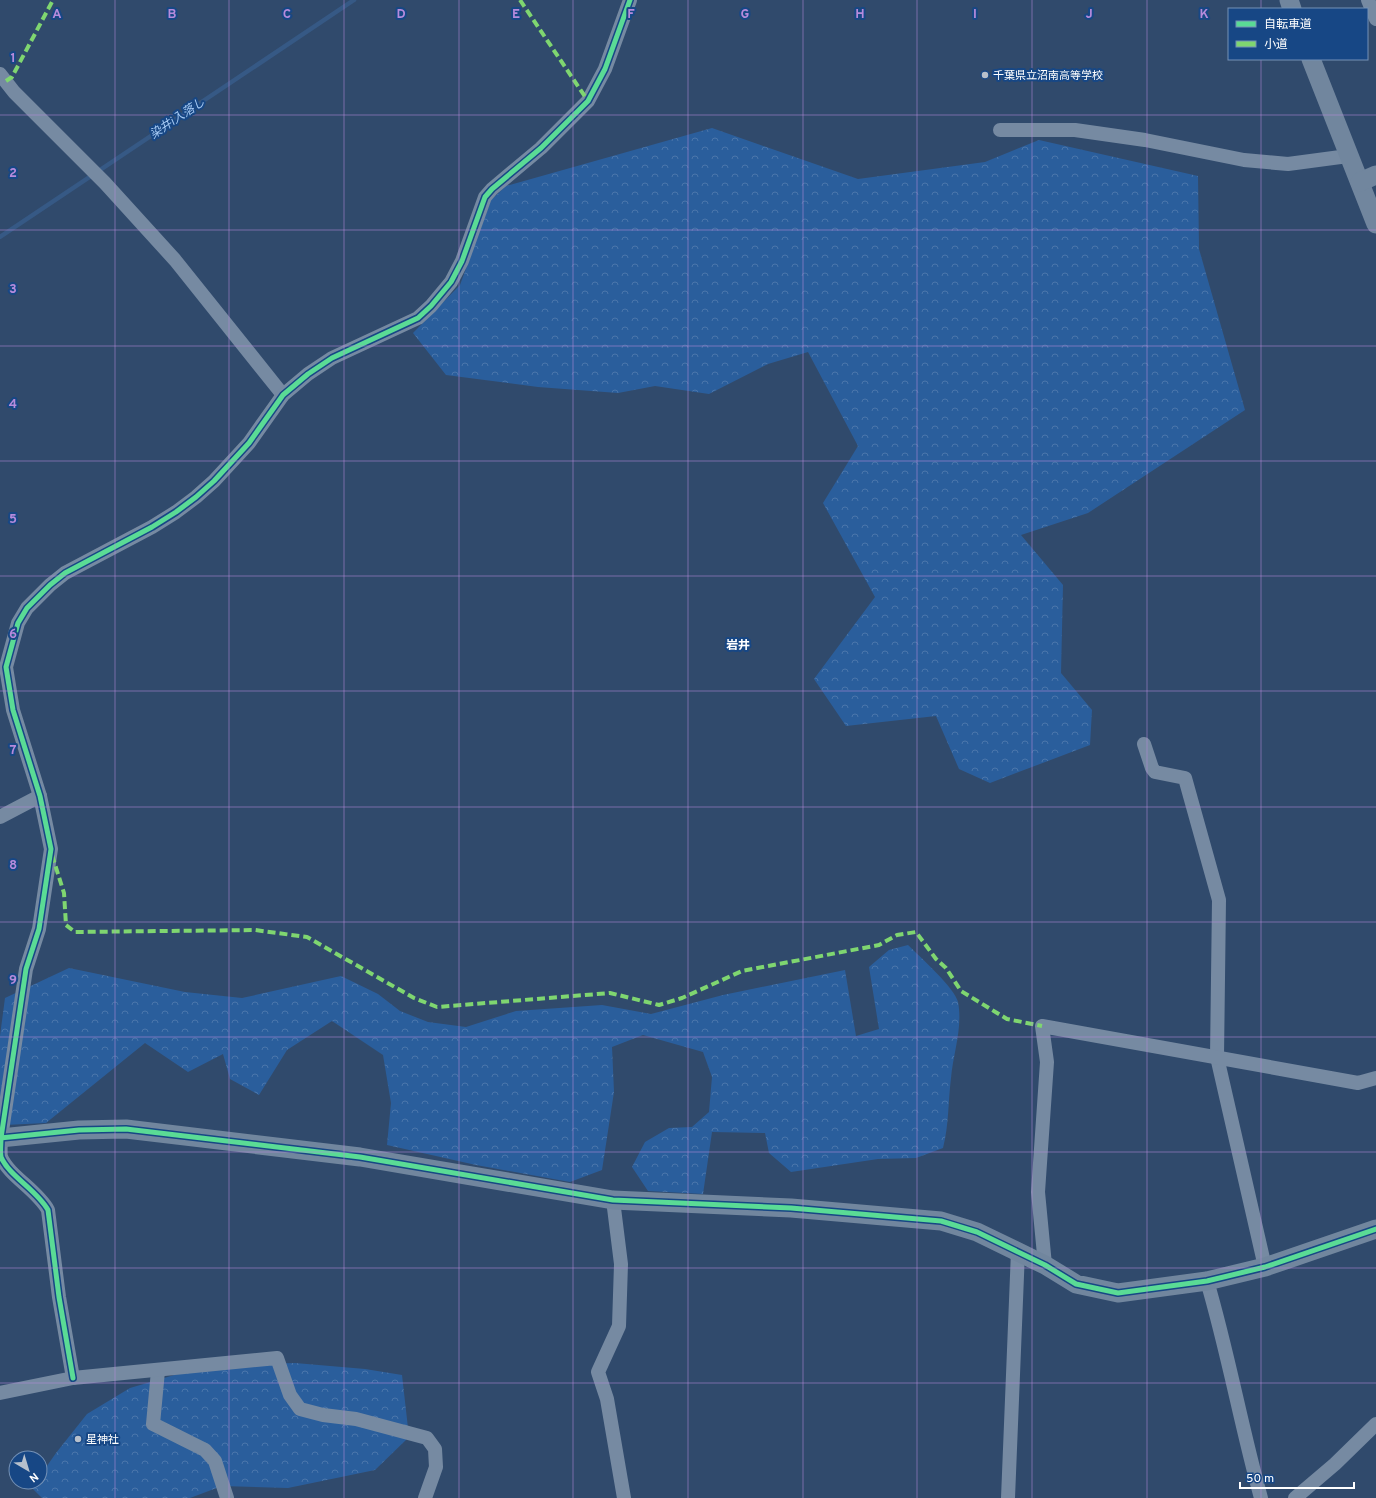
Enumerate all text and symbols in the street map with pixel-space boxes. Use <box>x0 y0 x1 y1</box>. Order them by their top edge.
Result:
text: A <box>52 7 62 23</box>
text: B <box>168 7 177 23</box>
text: C <box>283 7 291 23</box>
text: D <box>396 7 406 23</box>
text: E <box>512 7 520 23</box>
text: F <box>627 7 635 23</box>
text: G <box>741 7 750 23</box>
text: H <box>855 7 865 23</box>
text: I <box>973 7 977 23</box>
text: J <box>1085 7 1093 23</box>
text: K <box>1199 7 1209 23</box>
legend <box>1228 8 1368 60</box>
text: 自転車道 <box>1264 17 1312 33</box>
text: 小道 <box>1264 37 1288 53</box>
text: 1 <box>10 51 16 67</box>
place label: 千葉県立沼南高等学校 <box>993 69 1103 83</box>
marker: 千葉県立沼南高等学校 <box>980 70 990 80</box>
water label: 染井i入落し <box>147 95 208 143</box>
text: 2 <box>9 166 17 182</box>
text: 3 <box>9 282 17 298</box>
text: 4 <box>9 397 17 413</box>
text: 5 <box>9 512 17 528</box>
text: 6 <box>9 627 17 643</box>
district label: 岩井 <box>726 638 750 654</box>
text: 7 <box>10 743 17 759</box>
text: 8 <box>9 858 17 874</box>
text: 9 <box>9 973 17 989</box>
place label: 星神社 <box>86 1433 119 1447</box>
marker: 星神社 <box>73 1434 83 1444</box>
north arrow <box>8 1450 48 1490</box>
scale bar <box>1240 1464 1354 1490</box>
text: N <box>26 1469 41 1485</box>
text: 50 m <box>1246 1471 1274 1487</box>

